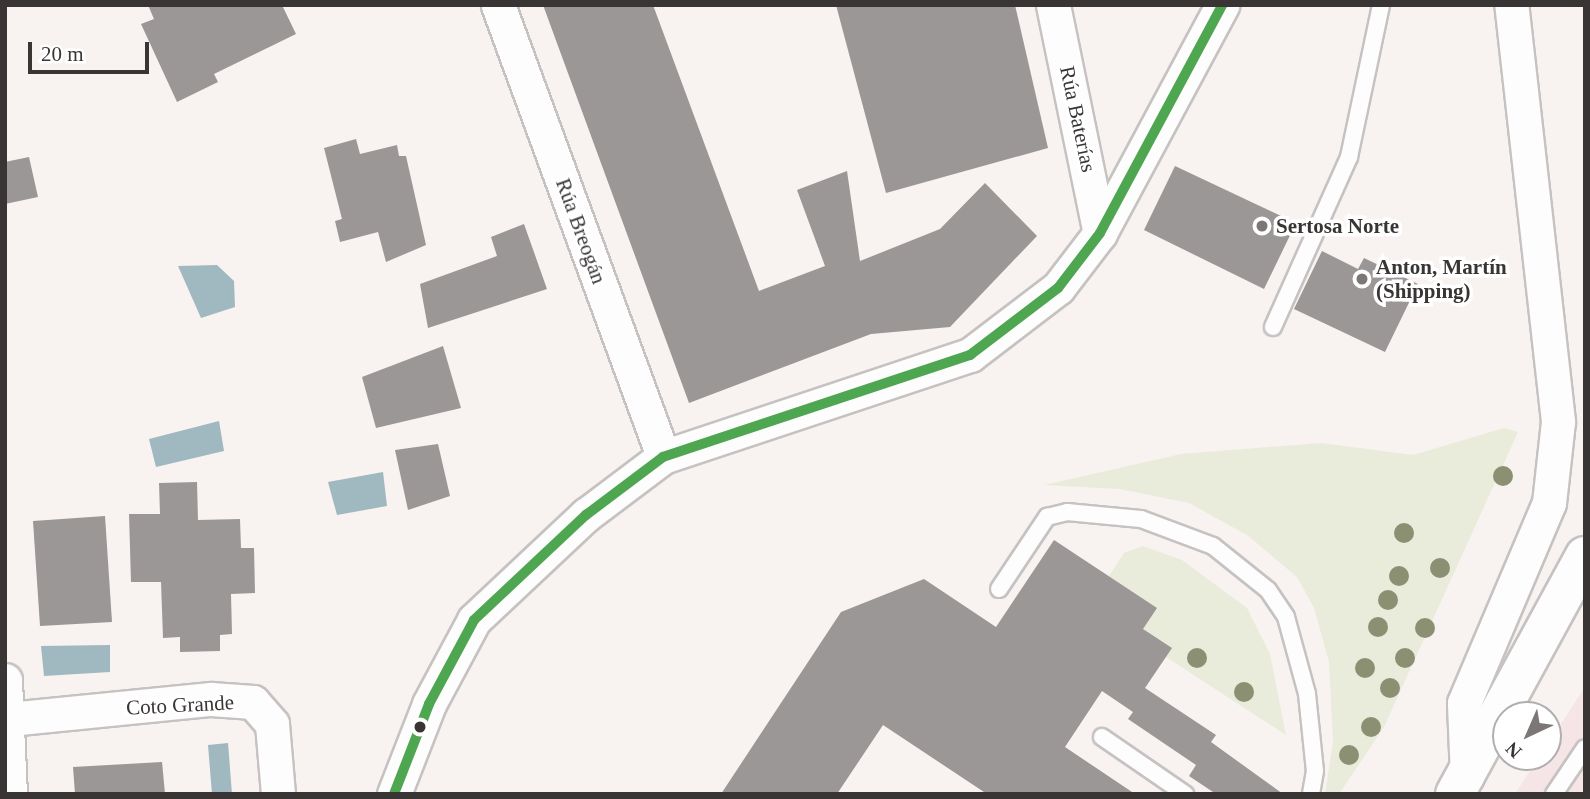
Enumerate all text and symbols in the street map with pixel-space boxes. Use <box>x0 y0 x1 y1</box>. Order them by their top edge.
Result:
scale bar <box>32 28 152 72</box>
text: 20 m <box>41 42 84 66</box>
street label: Rúa Baterías <box>1054 64 1102 174</box>
street label: Rúa Breogán <box>550 175 612 287</box>
place label: Sertosa Norte <box>1276 213 1399 239</box>
marker: Sertosa Norte <box>1254 218 1270 234</box>
place label: Anton, Martín (Shipping) <box>1376 254 1507 304</box>
marker: Anton, Martín (Shipping) <box>1354 271 1370 287</box>
street label: Coto Grande <box>125 690 235 720</box>
north arrow <box>1492 701 1562 771</box>
unlabelled marker <box>413 720 427 734</box>
text: N <box>1501 738 1526 762</box>

